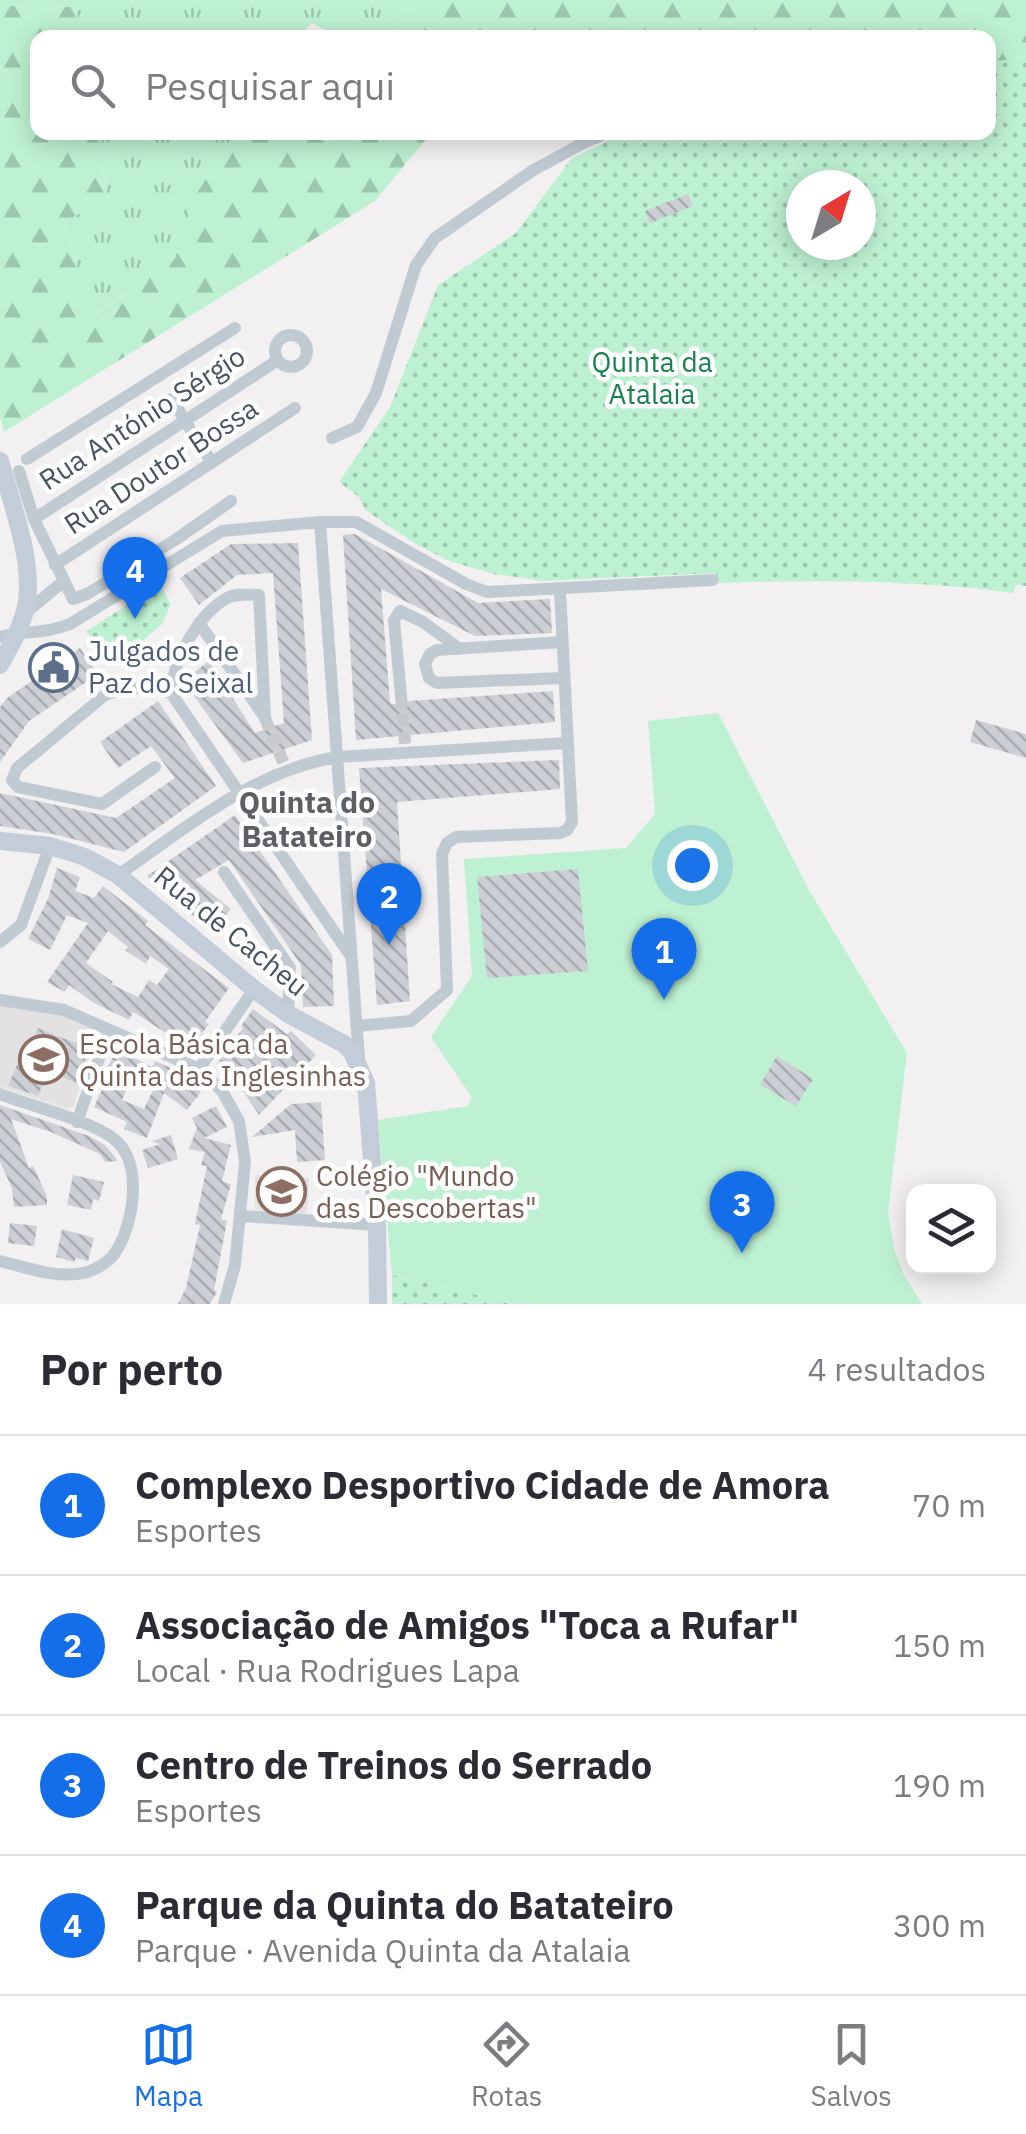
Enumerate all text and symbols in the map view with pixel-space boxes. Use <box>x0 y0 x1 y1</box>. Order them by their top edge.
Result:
search box <box>30 30 996 140</box>
icon: search <box>65 58 120 113</box>
text: Pesquisar aqui <box>145 61 395 110</box>
north arrow <box>786 170 876 260</box>
street label: Rua António Sérgio <box>32 337 252 498</box>
park label: Quinta da Atalaia <box>591 343 713 412</box>
street label: Rua Doutor Bossa <box>57 389 265 542</box>
pin: 4 <box>102 536 168 619</box>
place label: Julgados de Paz do Seixal <box>88 632 253 701</box>
public building icon: Julgados de Paz do Seixal <box>27 641 79 693</box>
district label: Quinta do Batateiro <box>239 782 375 855</box>
your location <box>667 840 718 891</box>
street label: Rua de Cacheu <box>147 857 316 1004</box>
pin: 2 <box>356 862 422 945</box>
pin: 1 <box>632 918 696 1000</box>
place label: Escola Básica da Quinta das Inglesinhas <box>79 1025 366 1094</box>
school or university icon: Escola Básica da Quinta das Inglesinhas <box>18 1034 70 1086</box>
place label: Colégio "Mundo das Descobertas" <box>316 1157 537 1226</box>
school or university icon: Colégio "Mundo das Descobertas" <box>255 1166 307 1218</box>
pin: 3 <box>710 1170 774 1253</box>
map controls <box>906 1184 996 1274</box>
button: layers <box>906 1184 996 1274</box>
text: Por perto <box>40 1342 223 1397</box>
text: 4 resultados <box>807 1348 986 1390</box>
text: Complexo Desportivo Cidade de Amora <box>135 1460 830 1509</box>
text: 1 <box>63 1484 82 1526</box>
text: 70 m <box>912 1484 986 1526</box>
text: Esportes <box>135 1509 262 1551</box>
text: Associação de Amigos "Toca a Rufar" <box>135 1600 799 1649</box>
text: 2 <box>63 1624 82 1666</box>
text: 150 m <box>893 1624 986 1666</box>
text: Local · Rua Rodrigues Lapa <box>135 1649 520 1691</box>
text: Centro de Treinos do Serrado <box>135 1740 652 1789</box>
text: 3 <box>63 1764 82 1806</box>
text: 190 m <box>893 1764 986 1806</box>
text: Esportes <box>135 1789 262 1831</box>
text: Parque da Quinta do Batateiro <box>135 1880 674 1929</box>
text: 4 <box>63 1904 82 1946</box>
text: 300 m <box>893 1904 986 1946</box>
text: Parque · Avenida Quinta da Atalaia <box>135 1929 631 1971</box>
tab: Mapa <box>134 2017 203 2114</box>
tab: Rotas <box>471 2017 543 2114</box>
tab: Salvos <box>811 2017 892 2114</box>

